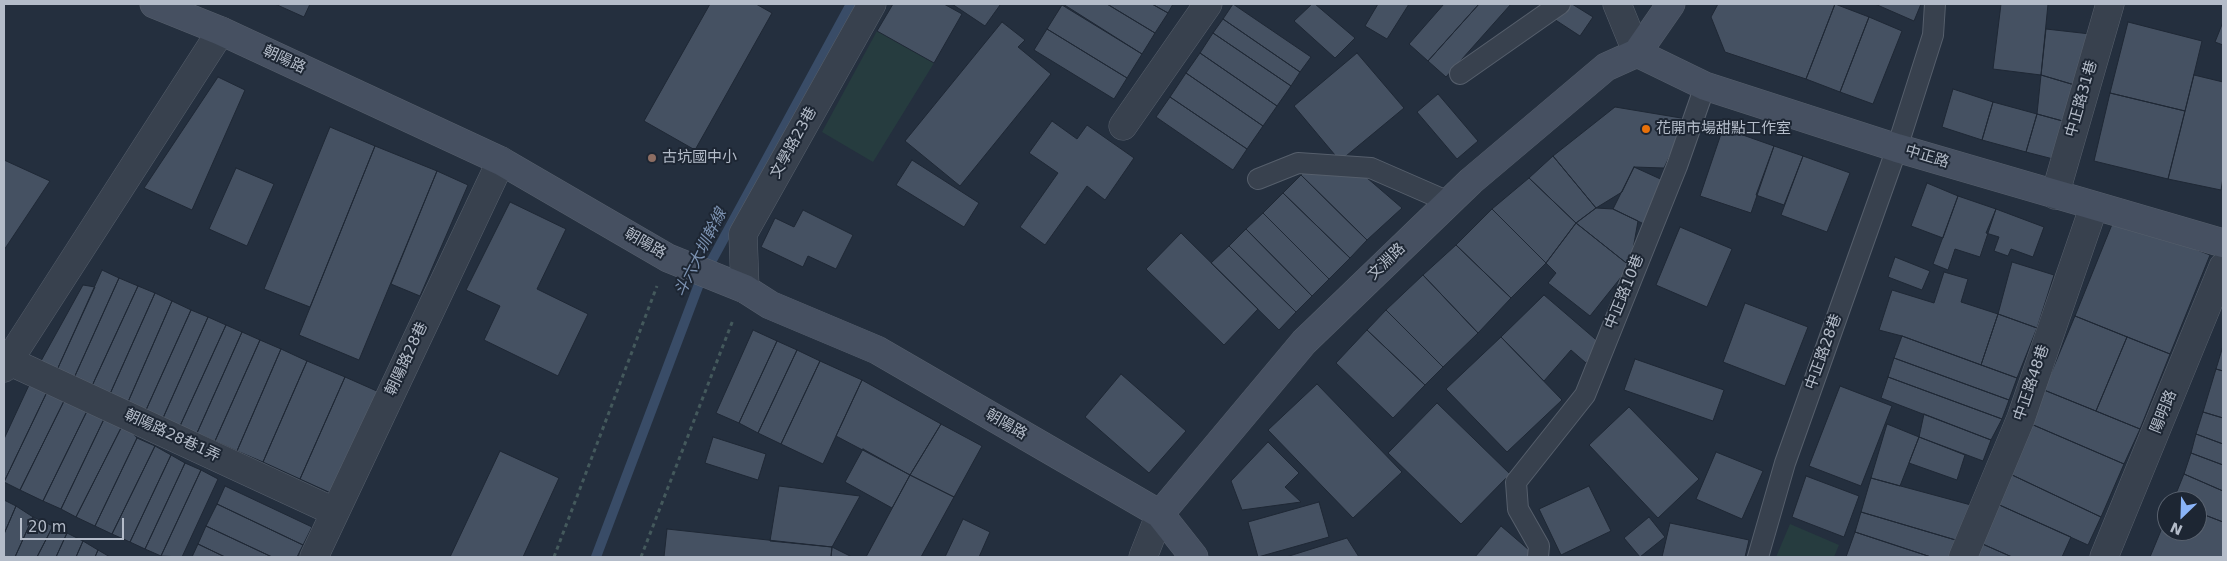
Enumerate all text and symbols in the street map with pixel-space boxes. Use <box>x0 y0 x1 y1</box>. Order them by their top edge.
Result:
street label: 朝陽路 <box>260 42 308 78</box>
street label: 中正路31巷 <box>2062 59 2102 139</box>
street label: 文學路23巷 <box>767 104 821 182</box>
place label: 花開市場甜點工作室 <box>1656 120 1791 138</box>
marker: 花開市場甜點工作室 <box>1640 123 1652 135</box>
street label: 中正路 <box>1903 142 1951 172</box>
place label: 古坑國中小 <box>662 149 737 167</box>
marker: 古坑國中小 <box>646 152 658 164</box>
water label: 斗六大圳幹線 <box>671 206 731 300</box>
street label: 朝陽路 <box>621 225 669 263</box>
street label: 文淵路 <box>1365 240 1409 284</box>
street label: 中正路10巷 <box>1602 252 1648 332</box>
street label: 中正路28巷 <box>1802 312 1846 392</box>
street label: 朝陽路28巷 <box>382 319 432 399</box>
street label: 中正路48巷 <box>2011 343 2053 423</box>
street label: 陽明路 <box>2147 388 2181 436</box>
street label: 朝陽路28巷1弄 <box>121 406 223 466</box>
street label: 朝陽路 <box>982 406 1030 444</box>
north arrow <box>2157 491 2207 541</box>
scale bar <box>22 508 126 540</box>
text: 20 m <box>28 518 66 536</box>
text: N <box>2168 519 2185 538</box>

